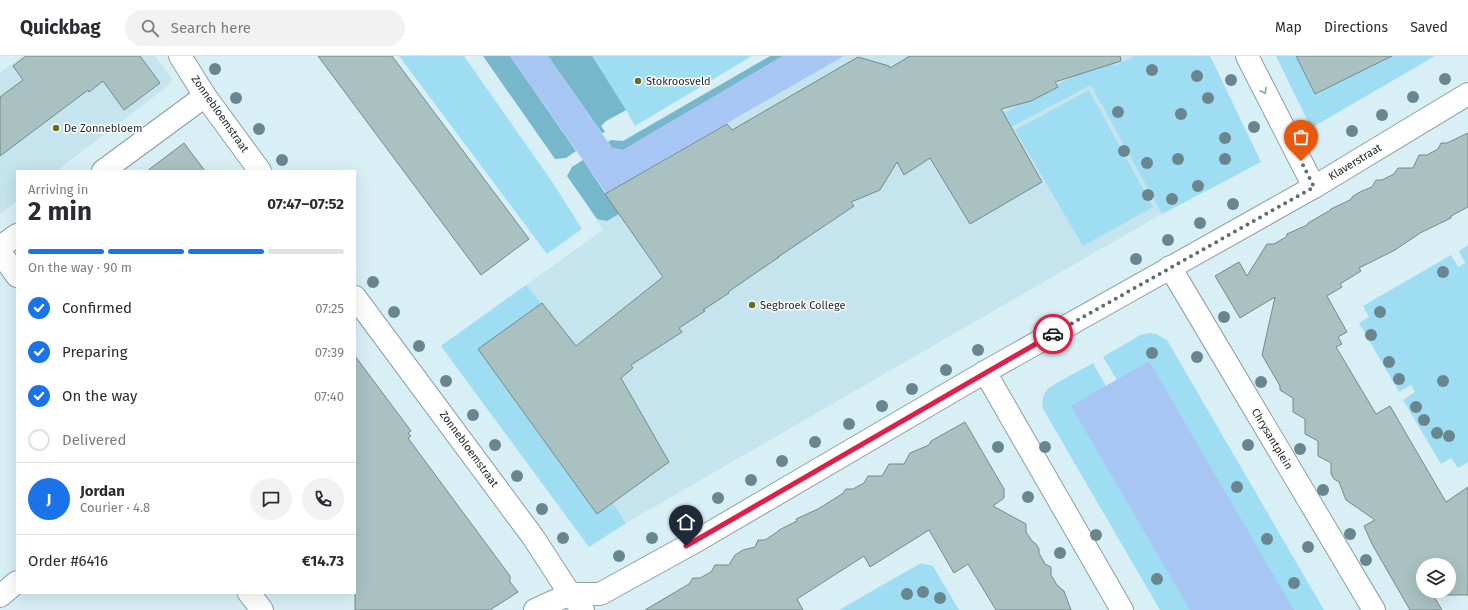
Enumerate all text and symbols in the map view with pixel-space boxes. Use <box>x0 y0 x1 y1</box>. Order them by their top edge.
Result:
search box <box>125 10 405 46</box>
text: Quickbag <box>20 16 101 39</box>
icon: search <box>139 17 161 39</box>
text: Search here <box>171 19 251 37</box>
text: Map <box>1275 19 1302 36</box>
text: Directions <box>1324 19 1388 36</box>
text: Saved <box>1410 19 1448 36</box>
street label: Zonnebloemstraat <box>189 73 251 155</box>
place label: Stokroosveld <box>646 75 711 88</box>
marker: Stokroosveld <box>633 76 643 86</box>
one-way arrow <box>1260 86 1267 94</box>
pin <box>1284 120 1318 161</box>
place label: De Zonnebloem <box>64 122 142 135</box>
marker: De Zonnebloem <box>51 123 61 133</box>
icon: bag <box>1290 126 1312 148</box>
street label: Klaverstraat <box>1326 141 1384 183</box>
text: Arriving in <box>28 182 88 197</box>
text: 07:47–07:52 <box>267 195 344 213</box>
text: 2 min <box>28 196 92 227</box>
text: On the way · 90 m <box>28 260 132 275</box>
icon: check <box>28 297 50 319</box>
text: Confirmed <box>62 299 132 317</box>
place label: Segbroek College <box>760 299 845 312</box>
marker: Segbroek College <box>747 300 757 310</box>
text: 07:25 <box>315 301 344 316</box>
courier <box>1033 314 1073 354</box>
icon: car <box>1042 323 1064 345</box>
icon: check <box>28 341 50 363</box>
text: Preparing <box>62 343 127 361</box>
text: 07:39 <box>315 345 344 360</box>
icon: check <box>28 385 50 407</box>
text: On the way <box>62 387 137 405</box>
text: 07:40 <box>314 389 344 404</box>
street label: Chrysantplein <box>1249 406 1295 472</box>
street label: Zonnebloemstraat <box>437 408 501 490</box>
text: Delivered <box>62 431 126 449</box>
button: chat <box>250 478 292 520</box>
button: phone <box>302 478 344 520</box>
text: Jordan <box>80 482 125 500</box>
text: J <box>47 490 51 508</box>
text: Courier · 4.8 <box>80 500 150 515</box>
pin <box>669 505 703 546</box>
icon: home <box>675 511 697 533</box>
text: Order #6416 <box>28 552 108 570</box>
text: €14.73 <box>302 552 344 570</box>
map controls <box>1416 558 1456 598</box>
button: layers <box>1416 558 1456 598</box>

